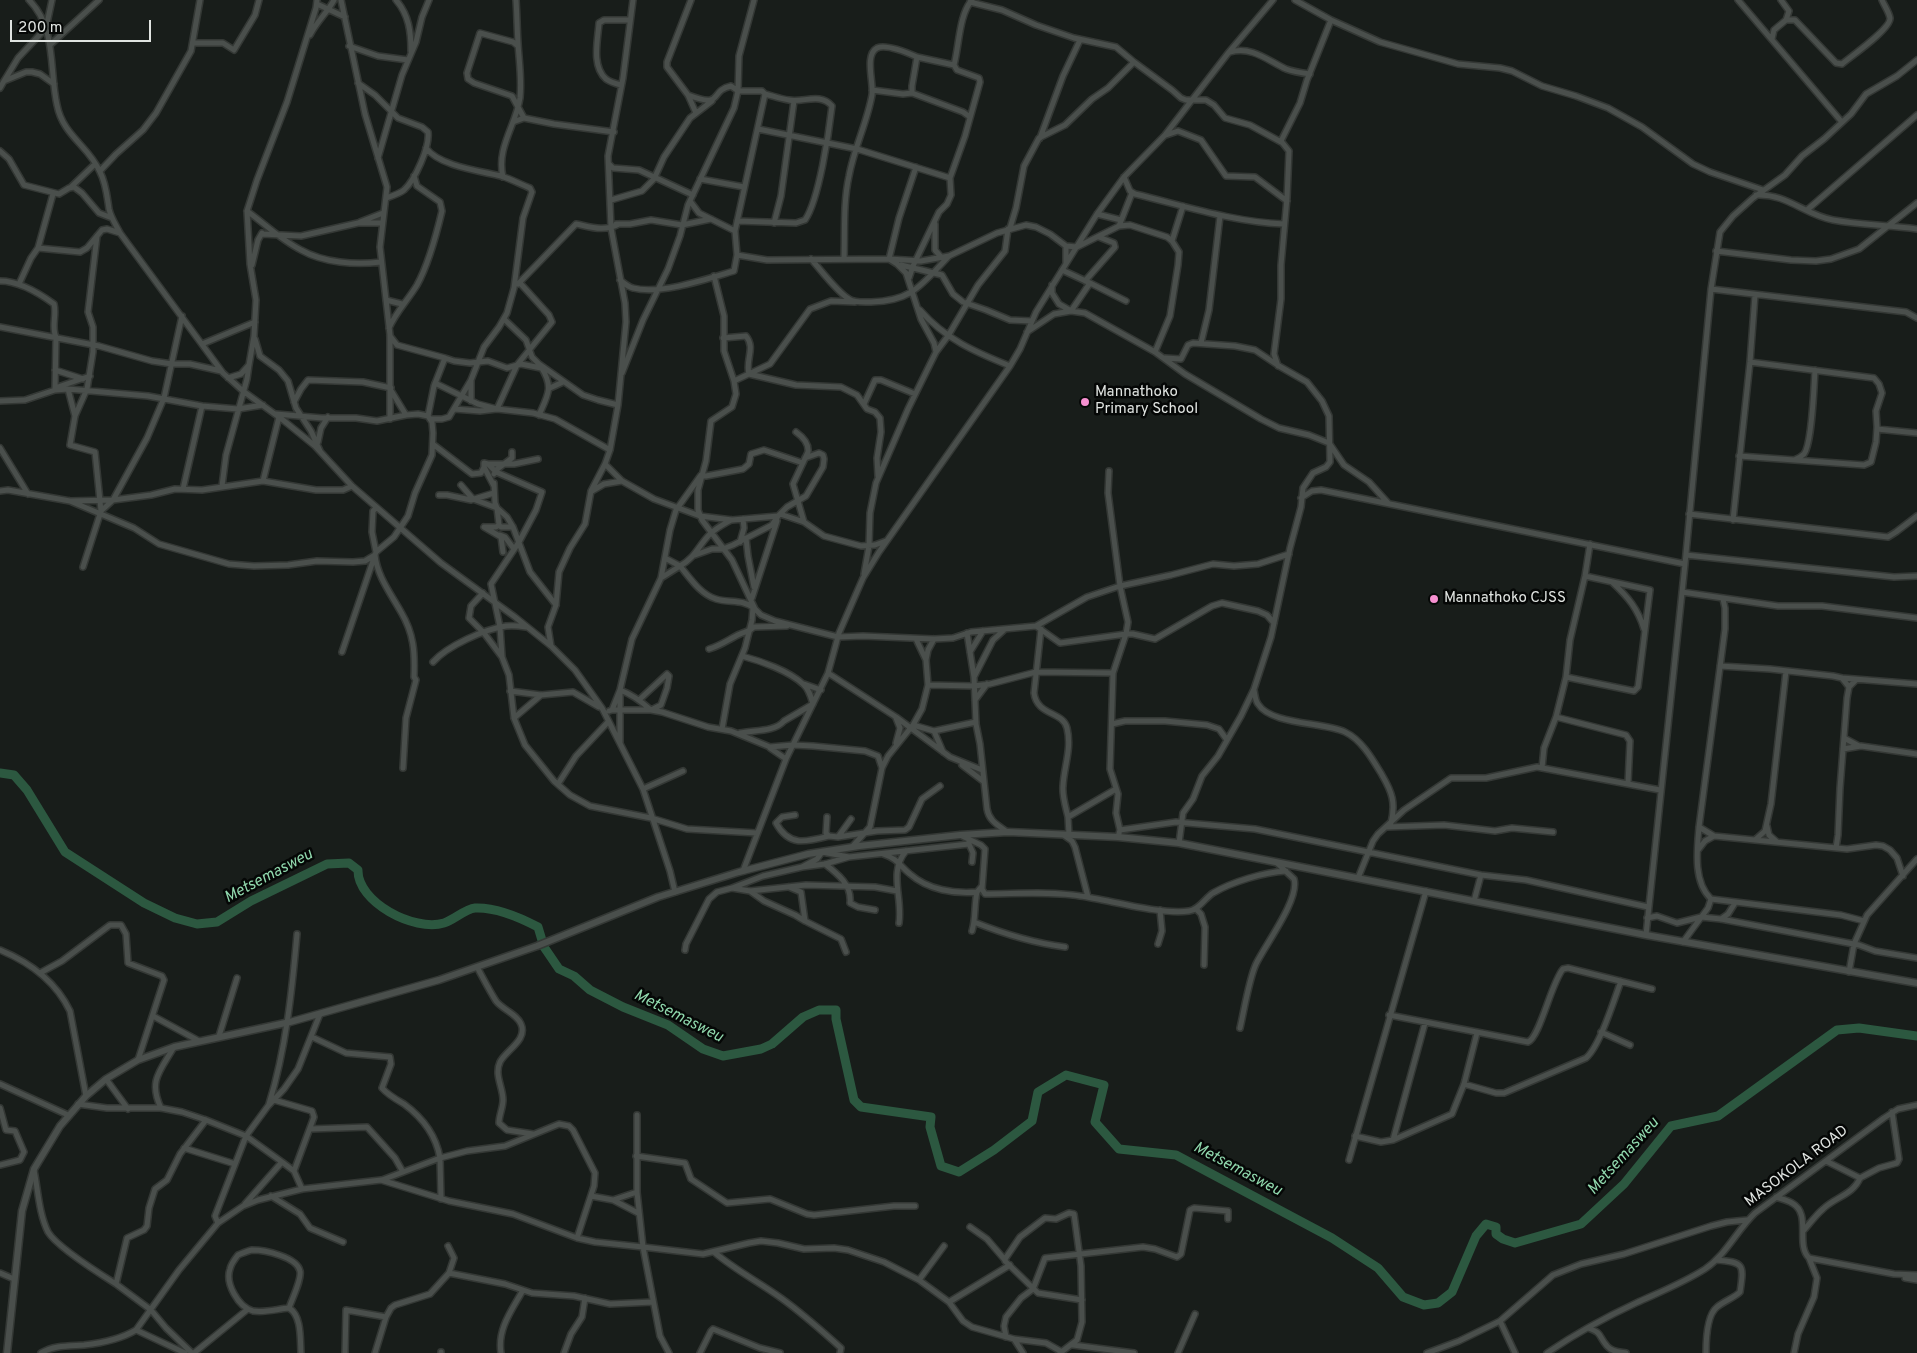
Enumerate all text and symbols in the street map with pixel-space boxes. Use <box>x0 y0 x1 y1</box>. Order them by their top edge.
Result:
scale bar <box>12 10 154 42</box>
text: 200 m <box>18 19 63 38</box>
place label: Mannathoko Primary School <box>1095 384 1198 419</box>
marker: Mannathoko Primary School <box>1079 396 1091 408</box>
place label: Mannathoko CJSS <box>1444 590 1566 608</box>
marker: Mannathoko CJSS <box>1428 593 1440 605</box>
water label: Metsemasweu <box>221 846 317 908</box>
water label: Metsemasweu <box>630 986 726 1048</box>
water label: Metsemasweu <box>1584 1114 1664 1200</box>
street label: MASOKOLA ROAD <box>1742 1122 1852 1212</box>
water label: Metsemasweu <box>1189 1139 1285 1201</box>

